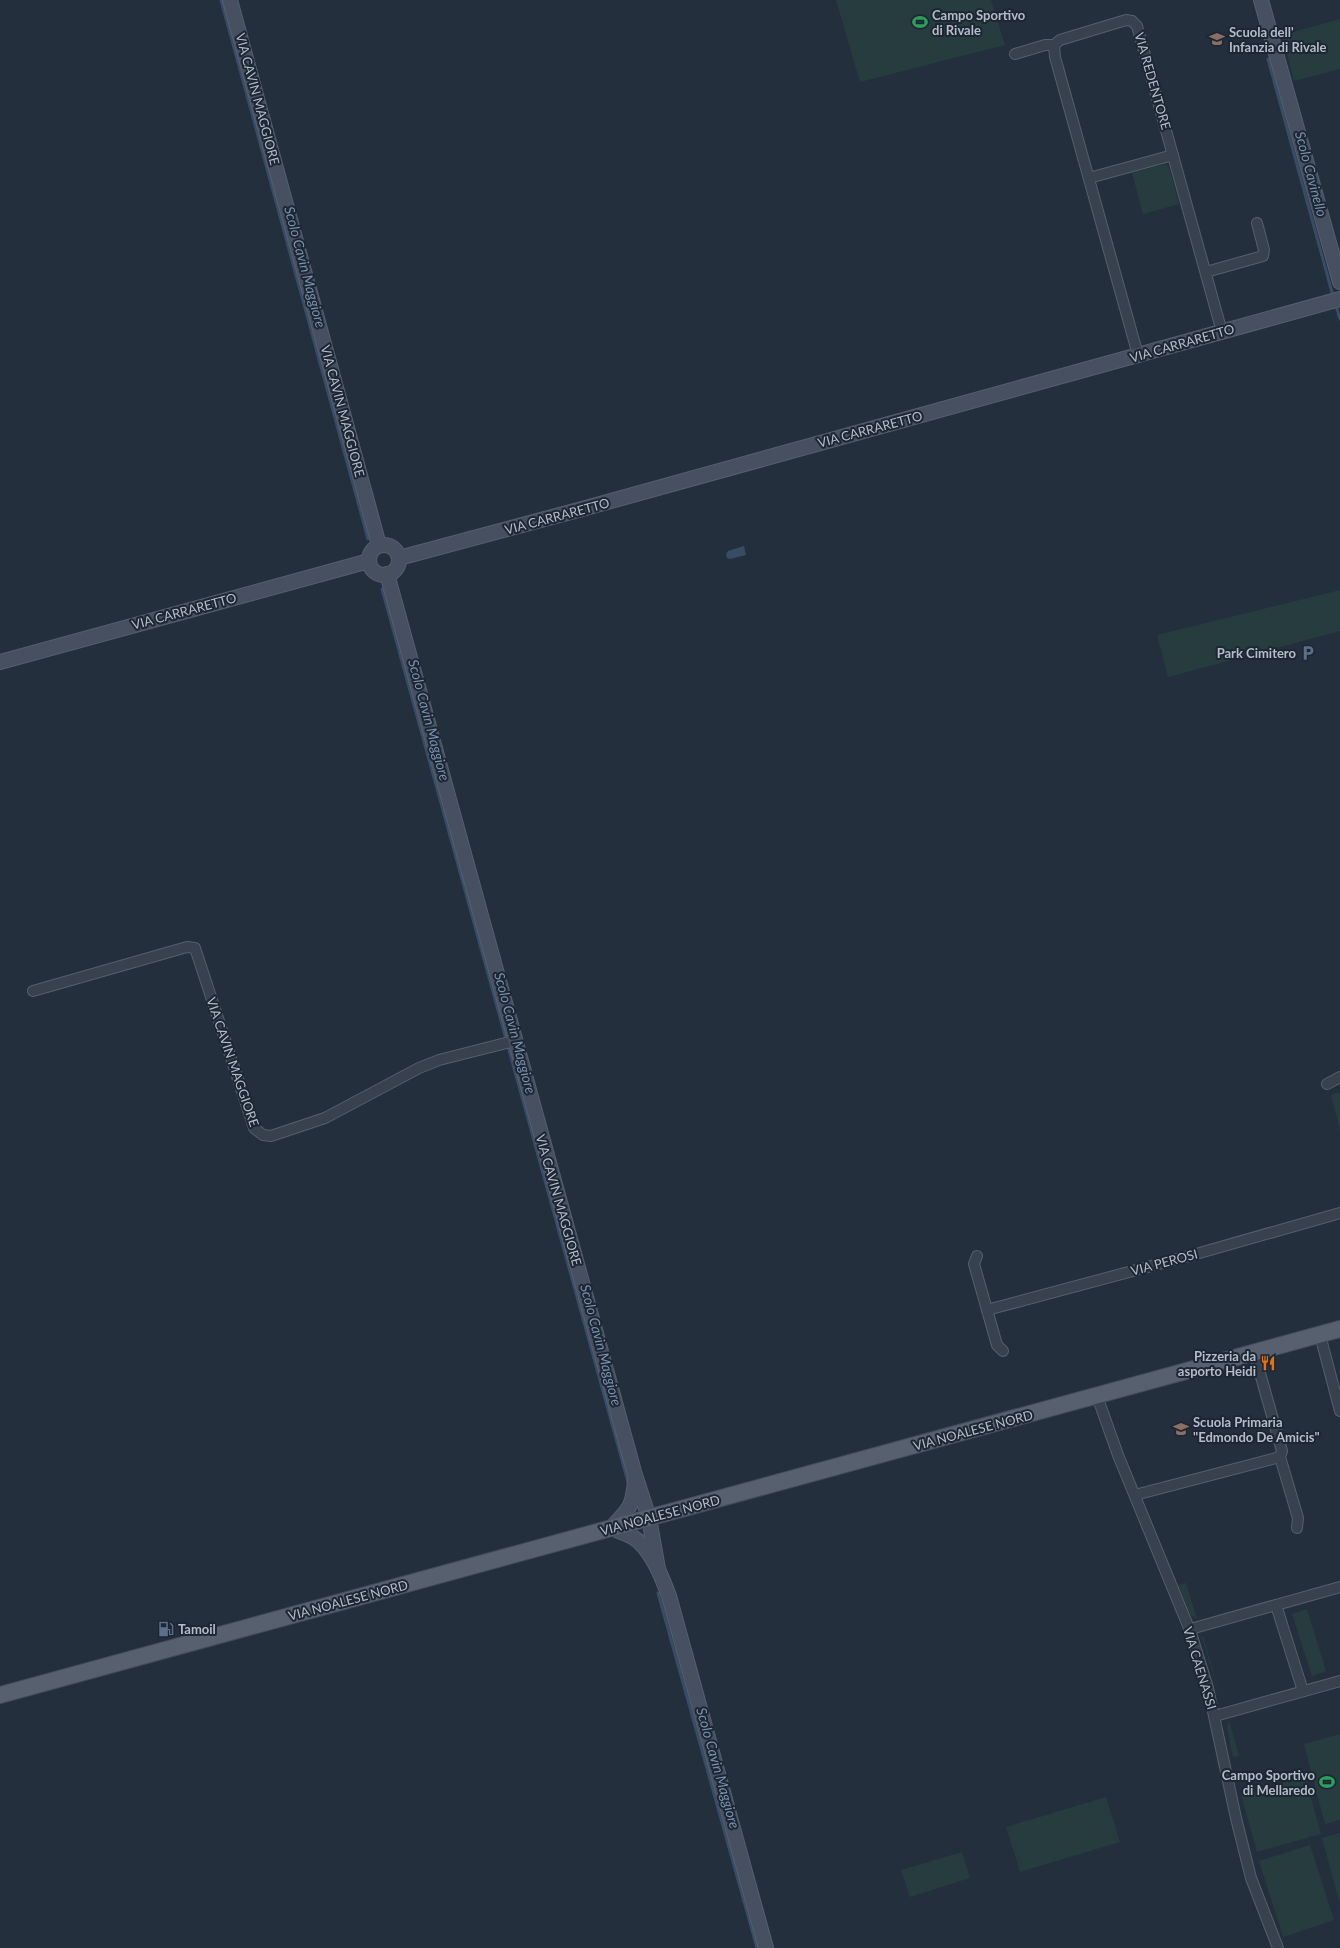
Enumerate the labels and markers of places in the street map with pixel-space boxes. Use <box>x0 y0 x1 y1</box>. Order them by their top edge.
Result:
place label: Campo Sportivo di Rivale <box>932 7 1026 38</box>
sports icon: Campo Sportivo di Rivale <box>911 13 929 31</box>
place label: Scuola dell' Infanzia di Rivale <box>1229 24 1327 55</box>
school or university icon: Scuola dell' Infanzia di Rivale <box>1208 30 1226 48</box>
parking icon: Park Cimitero <box>1299 644 1317 662</box>
place label: Park Cimitero <box>1217 645 1297 661</box>
place label: Pizzeria da asporto Heidi <box>1178 1348 1256 1379</box>
restaurant icon: Pizzeria da asporto Heidi <box>1259 1354 1277 1372</box>
place label: Scuola Primaria "Edmondo De Amicis" <box>1193 1414 1320 1445</box>
school or university icon: Scuola Primaria "Edmondo De Amicis" <box>1172 1420 1190 1438</box>
fuel station icon: Tamoil <box>157 1620 175 1638</box>
place label: Tamoil <box>178 1621 216 1637</box>
place label: Campo Sportivo di Mellaredo <box>1222 1767 1316 1798</box>
sports icon: Campo Sportivo di Mellaredo <box>1318 1773 1336 1791</box>

